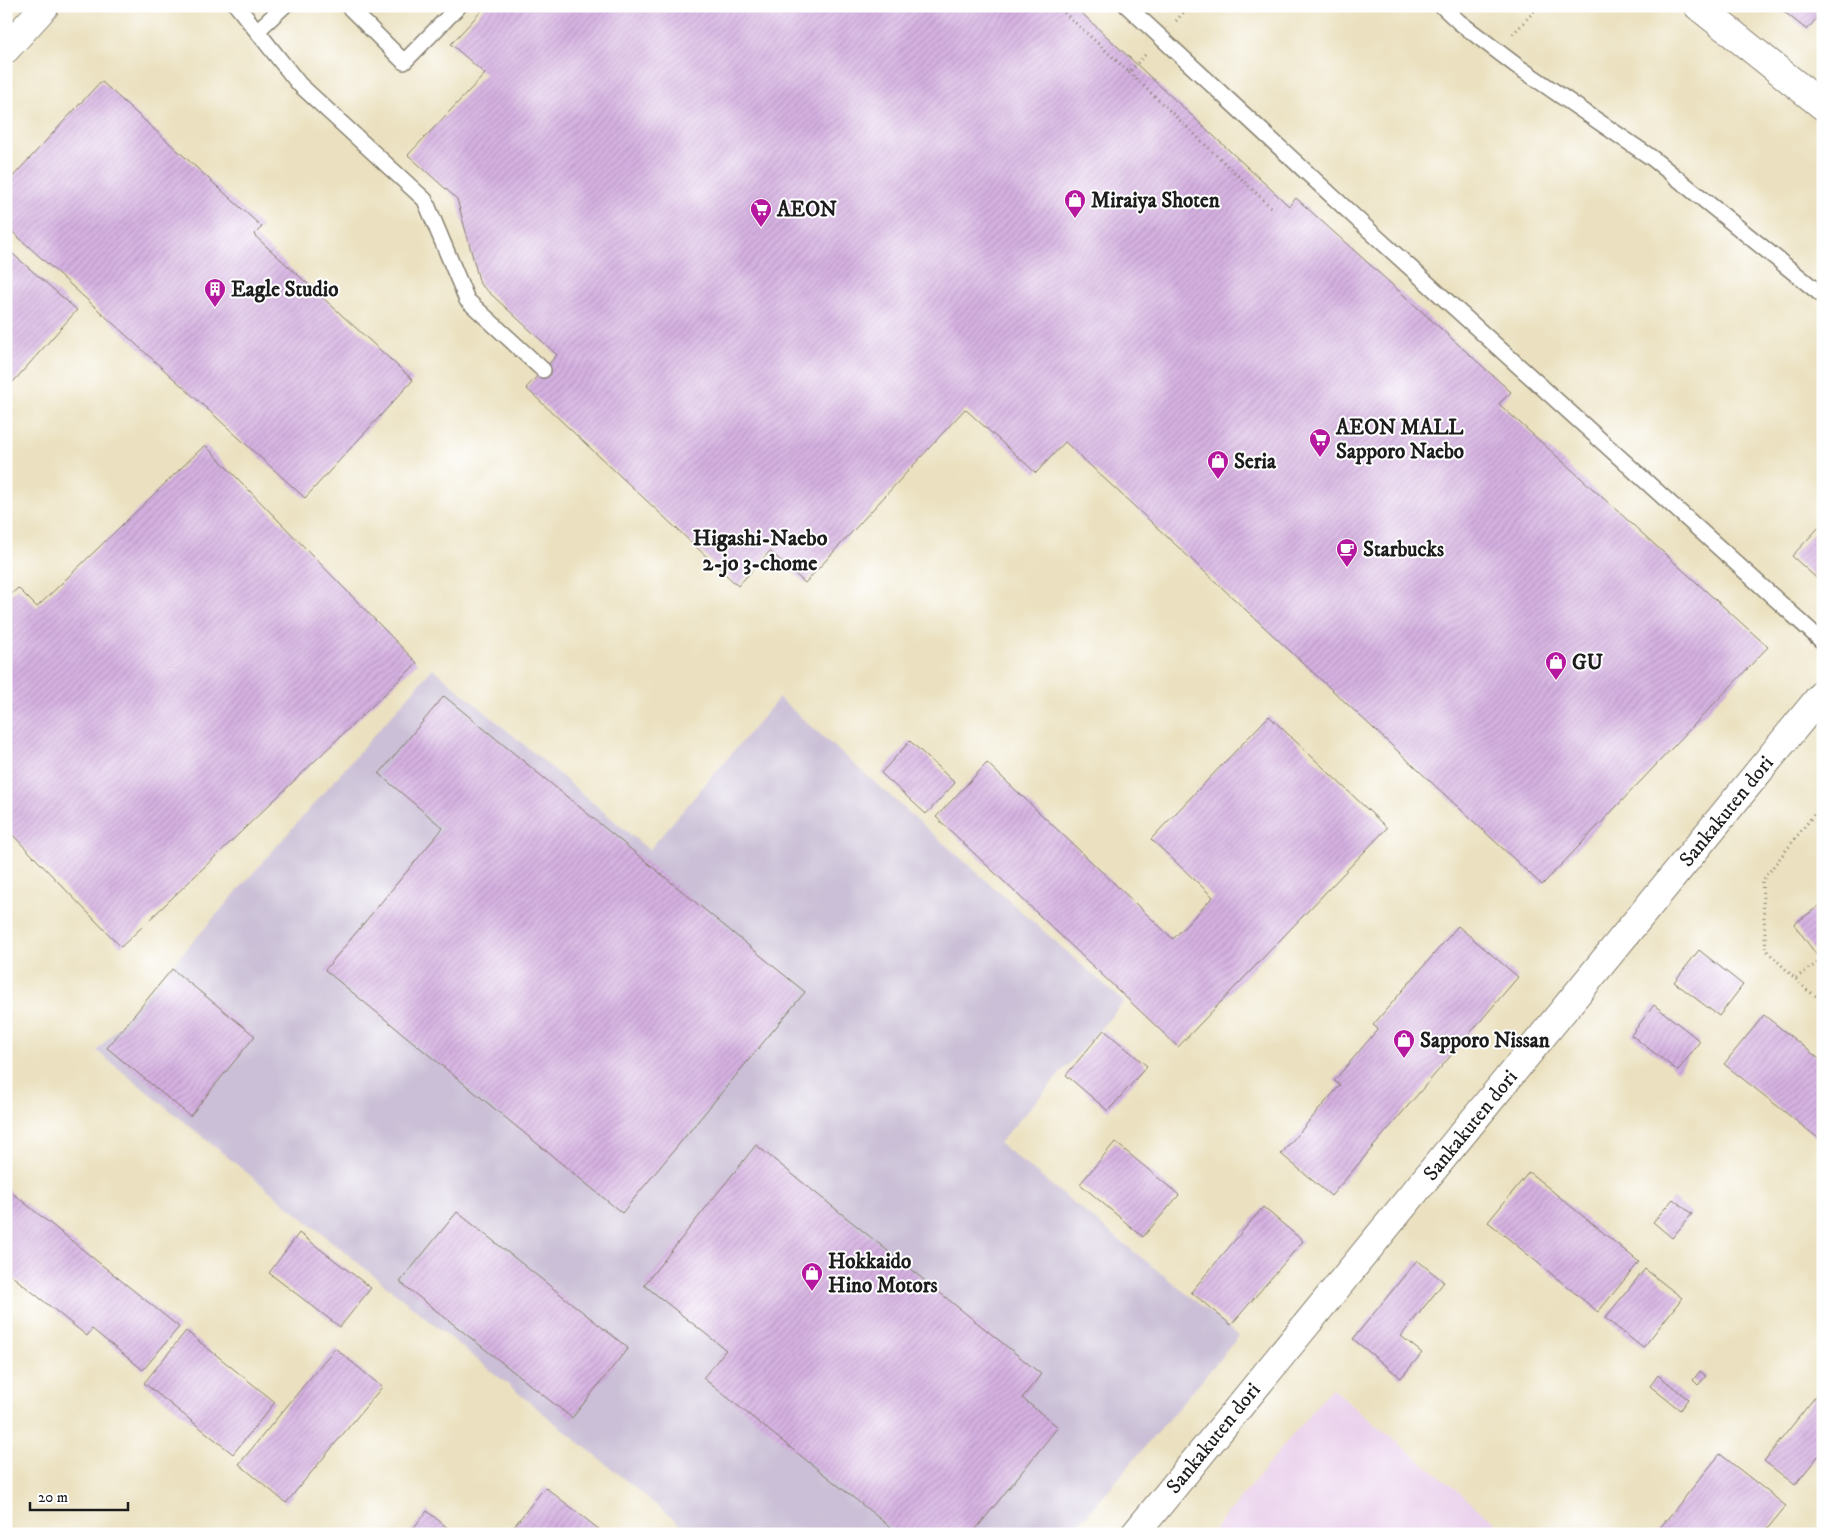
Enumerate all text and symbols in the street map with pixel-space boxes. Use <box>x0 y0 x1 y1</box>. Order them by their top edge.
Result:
shop icon: Miraiya Shoten <box>1063 188 1087 219</box>
place label: Miraiya Shoten <box>1091 188 1221 214</box>
supermarket icon: AEON <box>749 197 773 228</box>
place label: AEON <box>776 197 837 223</box>
building icon: Eagle Studio <box>203 277 227 308</box>
place label: Eagle Studio <box>231 277 338 303</box>
place label: AEON MALL Sapporo Naebo <box>1335 415 1464 465</box>
supermarket icon: AEON MALL Sapporo Naebo <box>1308 427 1332 458</box>
shop icon: Seria <box>1206 449 1230 480</box>
place label: Seria <box>1234 449 1277 475</box>
district label: Higashi-Naebo 2-jo 3-chome <box>693 525 828 578</box>
cafe icon: Starbucks <box>1335 537 1359 568</box>
place label: Starbucks <box>1363 537 1444 563</box>
shop icon: GU <box>1544 650 1568 681</box>
place label: GU <box>1572 650 1604 676</box>
street label: Sankakuten dori <box>1674 751 1779 872</box>
shop icon: Sapporo Nissan <box>1392 1028 1416 1059</box>
place label: Sapporo Nissan <box>1420 1028 1551 1054</box>
street label: Sankakuten dori <box>1418 1065 1523 1186</box>
place label: Hokkaido Hino Motors <box>828 1249 937 1299</box>
shop icon: Hokkaido Hino Motors <box>800 1261 824 1292</box>
street label: Sankakuten dori <box>1161 1378 1266 1499</box>
scale bar <box>30 1480 128 1512</box>
text: 20 m <box>38 1488 68 1507</box>

